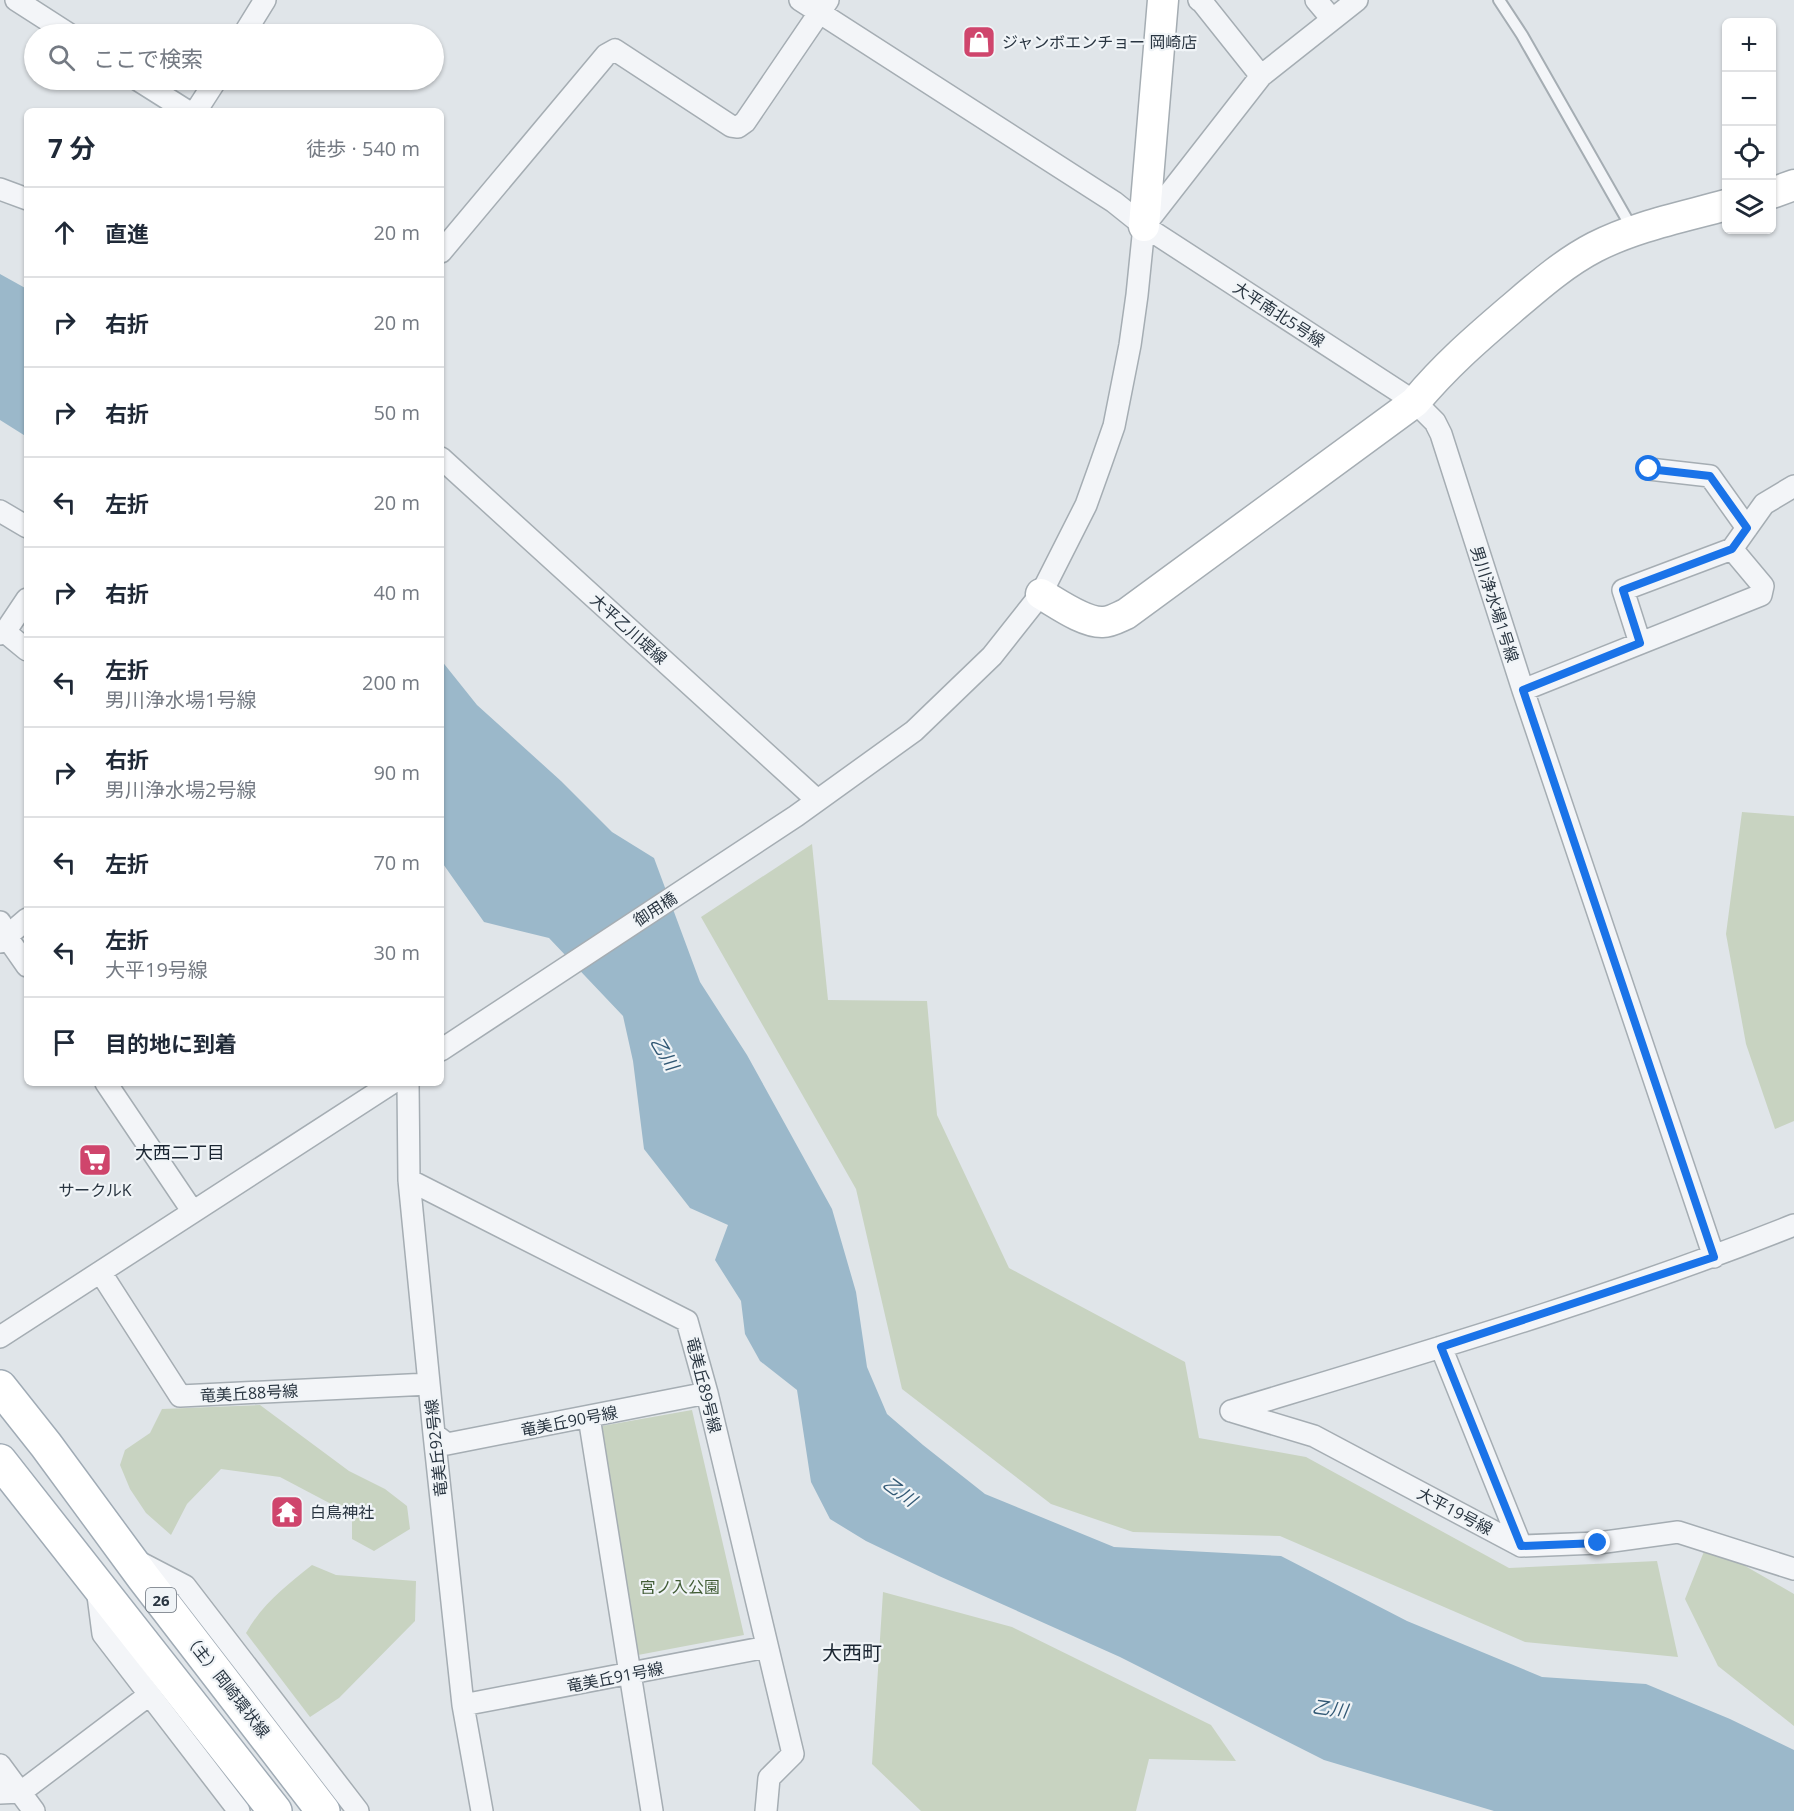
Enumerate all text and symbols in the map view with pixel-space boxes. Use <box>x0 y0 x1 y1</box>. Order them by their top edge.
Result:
map controls <box>1722 18 1776 234</box>
button: + <box>1722 18 1776 72</box>
search box <box>24 24 444 90</box>
shop icon: ジャンボエンチョー 岡崎店 <box>961 24 997 60</box>
place label: ジャンボエンチョー 岡崎店 <box>1002 31 1197 53</box>
icon: search <box>45 41 78 74</box>
text: ここで検索 <box>93 43 203 73</box>
button: − <box>1722 72 1776 126</box>
button: locate <box>1722 126 1776 180</box>
text: 7 分 <box>48 130 96 166</box>
text: 徒歩 · 540 m <box>306 135 420 162</box>
button: layers <box>1722 180 1776 234</box>
icon: ahead <box>48 216 81 249</box>
text: 直進 <box>105 218 149 248</box>
text: 20 m <box>373 219 420 246</box>
street label: 大平南北5号線 <box>1229 276 1329 352</box>
icon: right <box>48 306 81 339</box>
text: 右折 <box>105 308 149 338</box>
text: 20 m <box>373 309 420 336</box>
icon: right <box>48 396 81 429</box>
text: 右折 <box>105 398 149 428</box>
text: 50 m <box>373 399 420 426</box>
route start <box>1635 455 1661 481</box>
icon: left <box>48 486 81 519</box>
text: 左折 <box>105 488 149 518</box>
text: 20 m <box>373 489 420 516</box>
street label: 男川浄水場1号線 <box>1466 543 1524 665</box>
icon: right <box>48 576 81 609</box>
text: 右折 <box>105 578 149 608</box>
text: 40 m <box>373 579 420 606</box>
street label: 大平乙川堤線 <box>586 589 672 669</box>
text: 左折 <box>105 654 149 684</box>
icon: left <box>48 666 81 699</box>
text: 200 m <box>362 669 420 696</box>
text: 男川浄水場1号線 <box>105 686 256 713</box>
text: 右折 <box>105 744 149 774</box>
icon: right <box>48 756 81 789</box>
text: 90 m <box>373 759 420 786</box>
text: 男川浄水場2号線 <box>105 776 256 803</box>
icon: left <box>48 846 81 879</box>
text: 左折 <box>105 848 149 878</box>
text: 70 m <box>373 849 420 876</box>
street label: 御用橋 <box>629 887 681 931</box>
text: 左折 <box>105 924 149 954</box>
icon: left <box>48 936 81 969</box>
text: 30 m <box>373 939 420 966</box>
text: 大平19号線 <box>105 956 208 983</box>
icon: arrive <box>48 1026 81 1059</box>
text: 目的地に到着 <box>105 1028 237 1058</box>
water label: 乙川 <box>645 1031 686 1076</box>
district label: 大西二丁目 <box>135 1140 225 1164</box>
supermarket icon: サークルK <box>77 1142 113 1178</box>
place label: サークルK <box>58 1179 132 1201</box>
street label: 竜美丘89号線 <box>681 1335 727 1435</box>
street label: 竜美丘88号線 <box>199 1379 299 1407</box>
street label: 竜美丘92号線 <box>420 1398 452 1498</box>
street label: 竜美丘90号線 <box>519 1401 619 1441</box>
water label: 乙川 <box>878 1471 923 1512</box>
street label: 大平19号線 <box>1413 1482 1497 1540</box>
temple icon: 白鳥神社 <box>269 1494 305 1530</box>
place label: 白鳥神社 <box>310 1501 374 1523</box>
route end <box>1584 1529 1610 1555</box>
park label: 宮ノ入公園 <box>640 1576 720 1598</box>
road number: 26 <box>146 1588 176 1612</box>
street label: （主）岡崎環状線 <box>179 1628 275 1742</box>
district label: 大西町 <box>822 1639 882 1666</box>
street label: 竜美丘91号線 <box>565 1657 665 1697</box>
water label: 乙川 <box>1311 1694 1351 1723</box>

